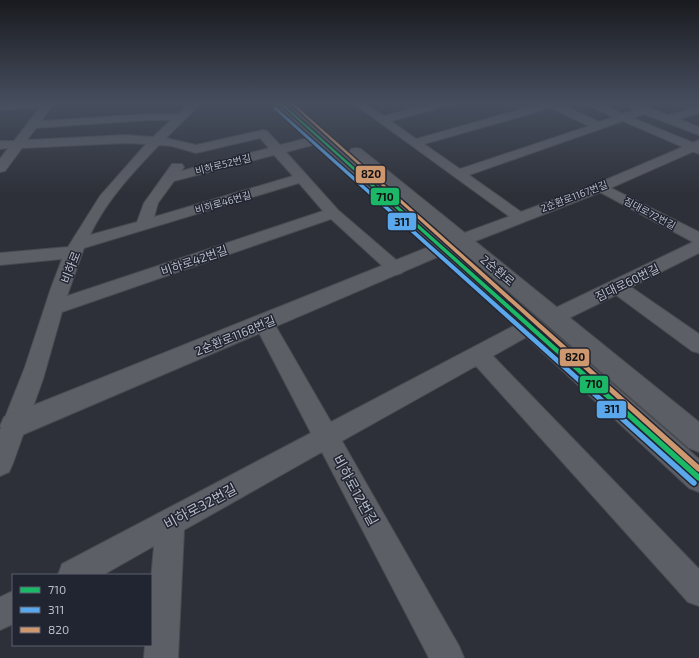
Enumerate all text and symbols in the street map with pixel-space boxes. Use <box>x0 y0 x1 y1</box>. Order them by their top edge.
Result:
street label: 비하로52번길 <box>194 151 252 177</box>
line badge: 820 <box>355 165 386 184</box>
text: 820 <box>361 167 381 180</box>
street label: 2순환로1167번길 <box>539 178 609 214</box>
line badge: 710 <box>370 187 400 206</box>
street label: 비하로46번길 <box>194 188 252 216</box>
text: 710 <box>376 190 394 203</box>
street label: 짐대로72번길 <box>622 194 678 232</box>
line badge: 311 <box>387 212 417 231</box>
text: 311 <box>394 215 410 228</box>
street label: 비하로42번길 <box>159 242 229 278</box>
street label: 비하로 <box>58 249 82 285</box>
street label: 2순환로 <box>478 252 518 288</box>
street label: 짐대로60번길 <box>593 261 661 303</box>
street label: 2순환로1168번길 <box>193 312 277 358</box>
line badge: 820 <box>559 348 590 367</box>
text: 820 <box>565 350 585 363</box>
line badge: 710 <box>579 375 609 394</box>
text: 710 <box>585 377 603 390</box>
line badge: 311 <box>596 400 627 419</box>
text: 311 <box>604 402 620 415</box>
street label: 비하로12번길 <box>330 452 382 528</box>
street label: 비하로32번길 <box>161 480 239 532</box>
legend <box>12 574 152 646</box>
text: 710 <box>48 582 66 596</box>
text: 311 <box>48 602 64 616</box>
text: 820 <box>48 622 69 636</box>

